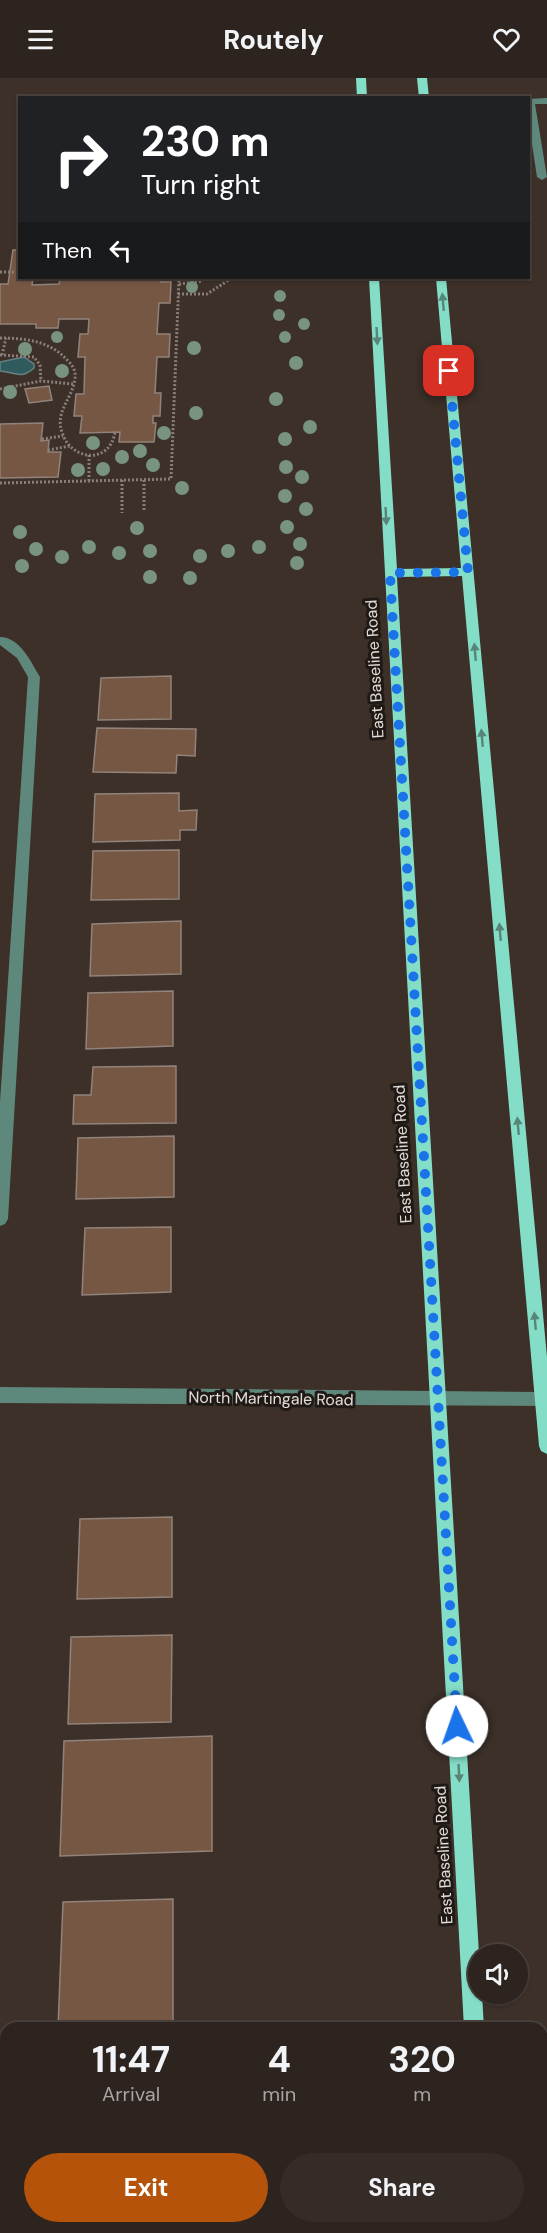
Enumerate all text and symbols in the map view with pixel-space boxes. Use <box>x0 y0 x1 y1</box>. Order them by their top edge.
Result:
text: Routely <box>223 22 324 57</box>
icon: menu <box>24 23 57 56</box>
icon: heart <box>490 23 523 56</box>
text: 230 m <box>141 114 270 169</box>
icon: right <box>42 120 120 198</box>
text: Turn right <box>141 167 261 202</box>
icon: left <box>104 234 137 267</box>
text: Then <box>42 236 92 265</box>
one-way arrow <box>438 292 448 311</box>
one-way arrow <box>372 326 381 345</box>
pin <box>423 345 474 396</box>
icon: arrive <box>432 354 465 387</box>
one-way arrow <box>382 507 391 526</box>
street label: East Baseline Road <box>360 599 389 739</box>
one-way arrow <box>470 642 480 661</box>
one-way arrow <box>477 728 487 747</box>
one-way arrow <box>495 923 505 942</box>
street label: East Baseline Road <box>388 1084 417 1224</box>
one-way arrow <box>513 1117 523 1136</box>
one-way arrow <box>530 1311 540 1330</box>
street label: North Martingale Road <box>188 1387 354 1410</box>
position arrow <box>425 1694 489 1758</box>
one-way arrow <box>455 1764 464 1783</box>
street label: East Baseline Road <box>429 1785 458 1925</box>
map controls <box>468 1944 528 2004</box>
button: sound <box>468 1944 528 2004</box>
text: 11:47 <box>92 2036 170 2083</box>
text: 4 <box>267 2036 291 2083</box>
text: 320 <box>388 2036 456 2083</box>
text: Arrival <box>102 2081 160 2107</box>
text: min <box>262 2081 296 2107</box>
text: m <box>413 2081 431 2107</box>
button: Exit <box>24 2153 268 2222</box>
button: Share <box>280 2153 524 2222</box>

